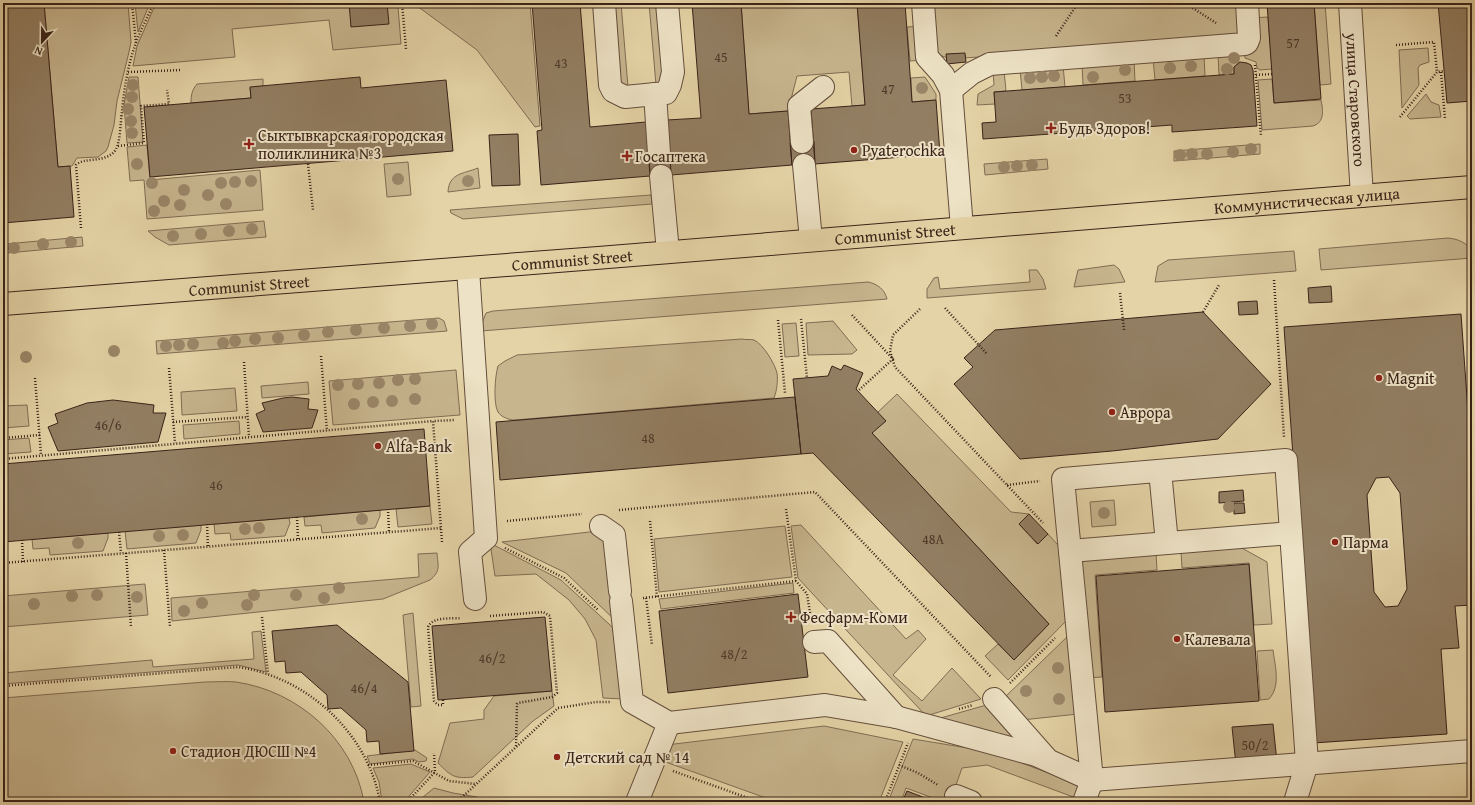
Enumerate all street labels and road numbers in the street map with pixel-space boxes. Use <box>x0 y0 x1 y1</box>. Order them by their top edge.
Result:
street label: улица Старовского <box>1340 31 1372 167</box>
street label: Коммунистическая улица <box>1213 181 1401 220</box>
street label: Сommunist Street <box>834 217 957 251</box>
street label: Сommunist Street <box>511 243 634 277</box>
street label: Сommunist Street <box>188 269 311 302</box>

